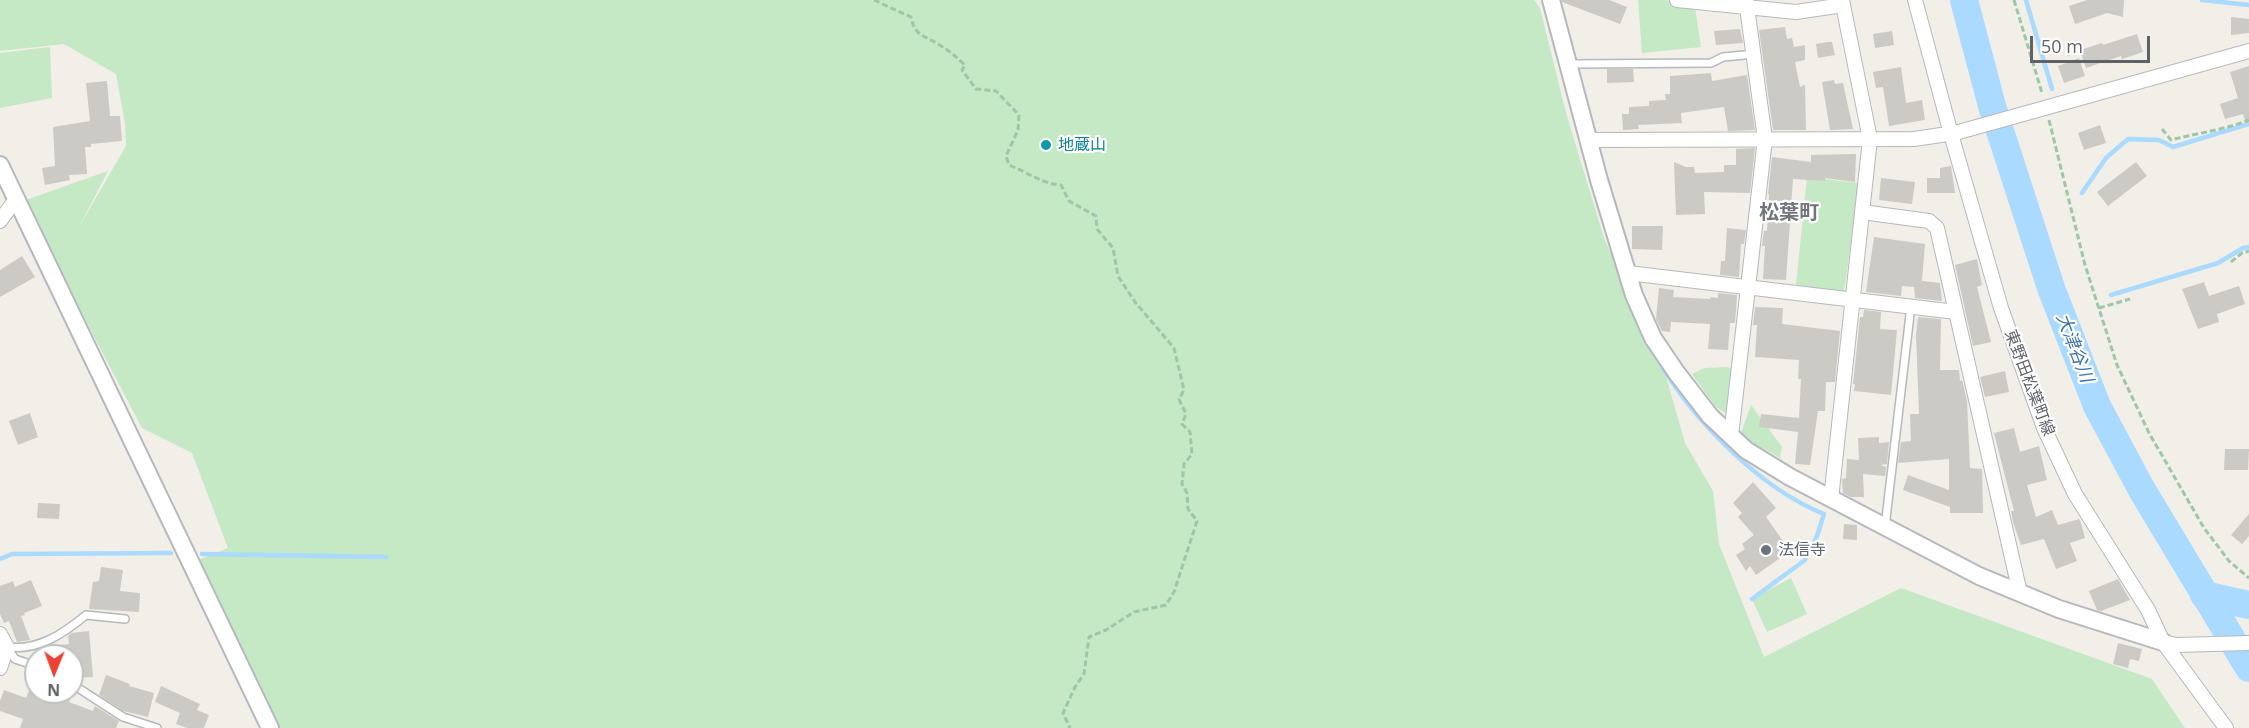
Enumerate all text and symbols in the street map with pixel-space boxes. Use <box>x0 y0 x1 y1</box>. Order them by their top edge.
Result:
scale bar <box>2033 24 2153 62</box>
text: 50 m <box>2041 34 2083 58</box>
place label: 地蔵山 <box>1058 135 1106 155</box>
marker: 地蔵山 <box>1039 138 1053 152</box>
district label: 松葉町 <box>1759 201 1819 225</box>
water label: 大津谷川 <box>2051 311 2097 385</box>
street label: 東野田松葉町線 <box>2000 327 2058 439</box>
place label: 法信寺 <box>1778 540 1826 560</box>
marker: 法信寺 <box>1759 543 1773 557</box>
north arrow <box>24 644 84 704</box>
text: N <box>47 679 60 701</box>

